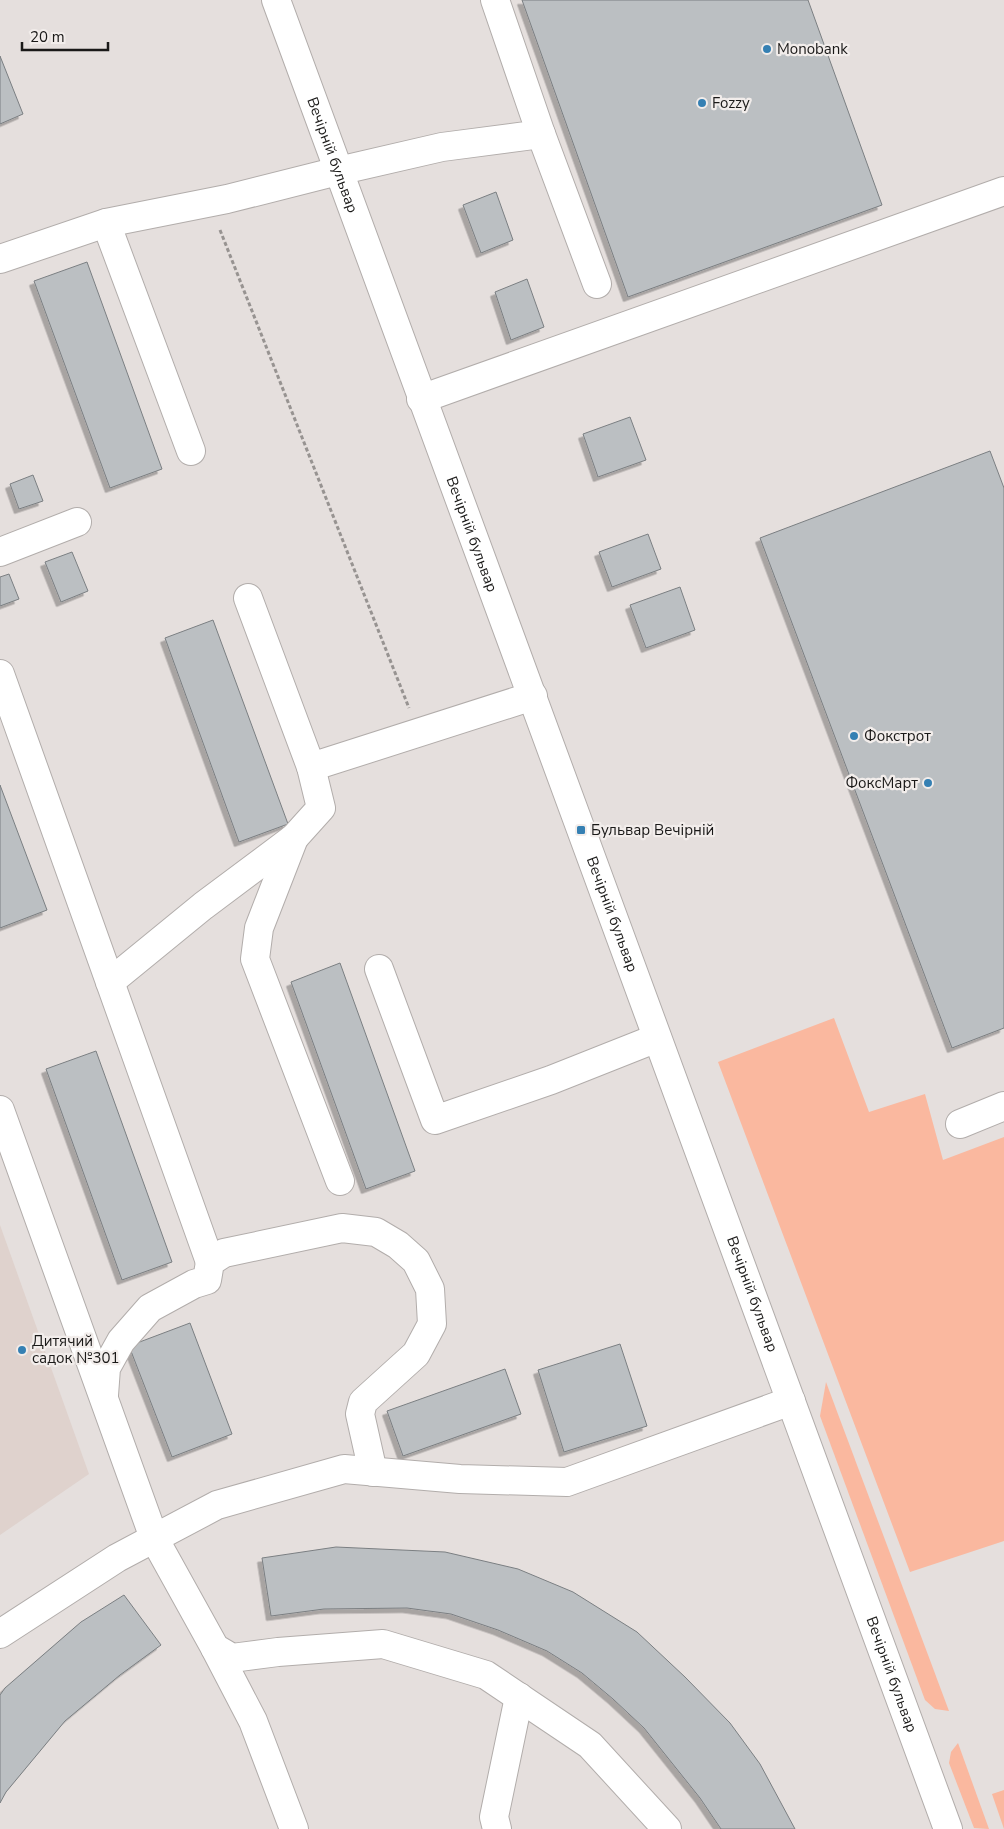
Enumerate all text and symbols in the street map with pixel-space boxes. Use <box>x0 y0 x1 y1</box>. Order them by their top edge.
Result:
scale bar <box>22 20 109 52</box>
text: 20 m <box>30 27 65 47</box>
place label: Monobank <box>777 39 848 59</box>
marker: Monobank <box>761 43 773 55</box>
place label: Fozzy <box>712 93 750 113</box>
street label: Вечірній бульвар <box>302 94 363 216</box>
marker: Fozzy <box>696 97 708 109</box>
street label: Вечірній бульвар <box>441 474 502 595</box>
place label: Фокстрот <box>864 726 931 746</box>
marker: Фокстрот <box>848 730 860 742</box>
place label: ФоксМарт <box>845 773 918 793</box>
marker: ФоксМарт <box>922 777 934 789</box>
place label: Бульвар Вечірній <box>591 820 714 840</box>
marker: Бульвар Вечірній <box>575 824 587 836</box>
street label: Вечірній бульвар <box>582 853 643 975</box>
street label: Вечірній бульвар <box>722 1233 783 1355</box>
place label: Дитячий садок №301 <box>32 1331 119 1368</box>
marker: Дитячий садок №301 <box>16 1344 28 1356</box>
street label: Вечірній бульвар <box>862 1614 922 1735</box>

